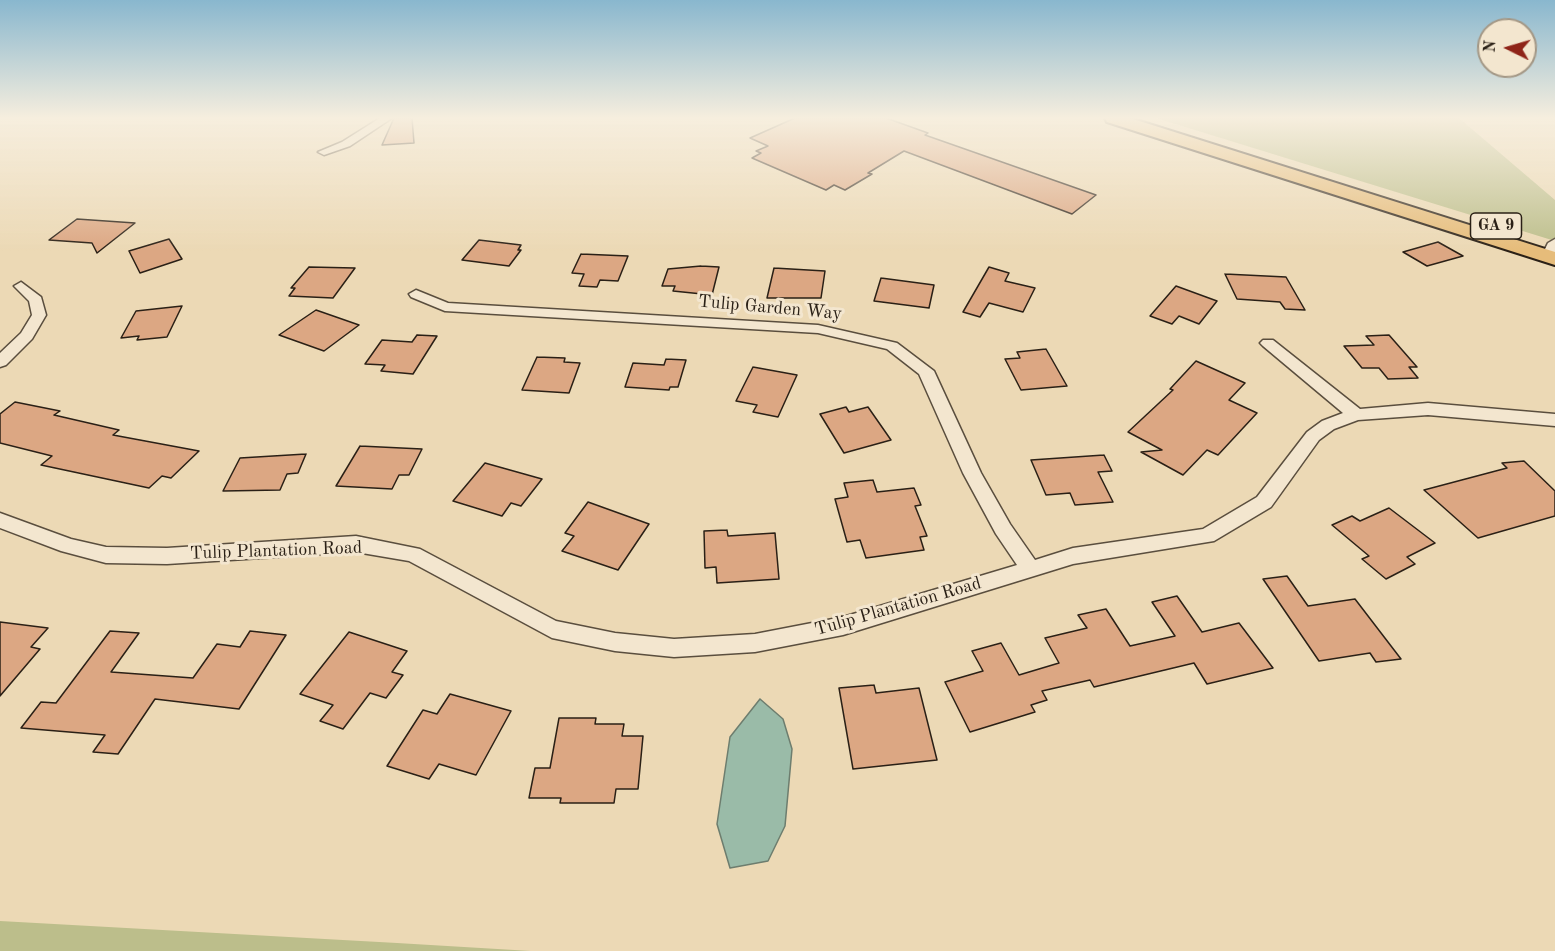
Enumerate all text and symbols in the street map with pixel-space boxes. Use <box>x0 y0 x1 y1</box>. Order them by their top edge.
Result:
north arrow <box>1477 18 1537 78</box>
text: N <box>1483 40 1500 53</box>
road number: GA 9 <box>1470 213 1522 239</box>
street label: Tulip Garden Way <box>697 291 843 325</box>
street label: Tulip Plantation Road <box>189 537 363 565</box>
street label: Tulip Plantation Road <box>812 573 984 641</box>

